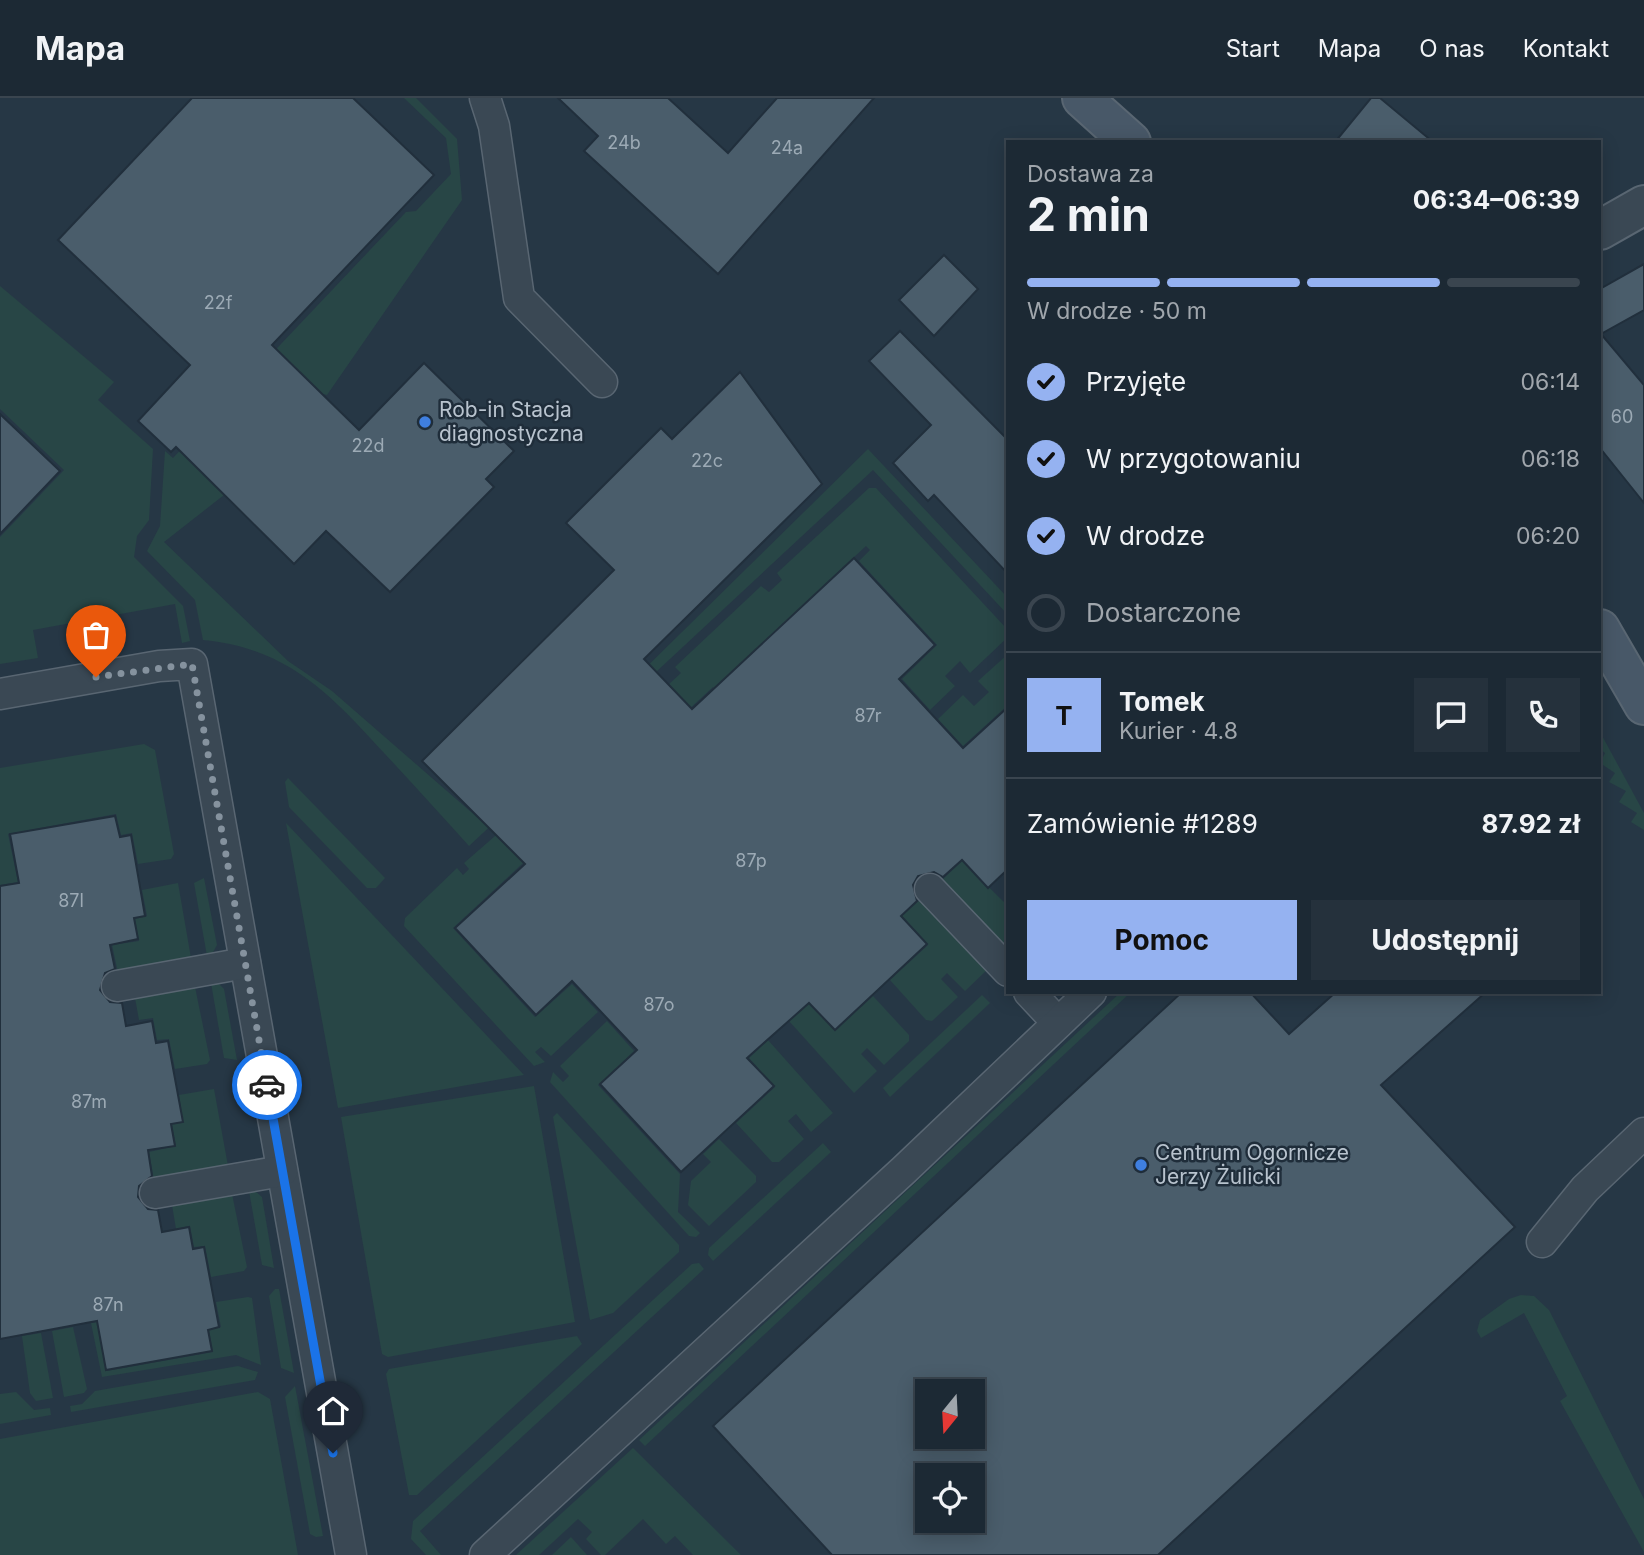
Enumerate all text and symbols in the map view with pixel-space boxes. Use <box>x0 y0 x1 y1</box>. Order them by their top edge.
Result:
text: Mapa <box>35 28 125 68</box>
text: Start <box>1226 34 1280 63</box>
text: Mapa <box>1318 34 1381 63</box>
text: O nas <box>1419 34 1485 63</box>
text: Kontakt <box>1523 34 1609 63</box>
house number: 24b <box>607 132 641 153</box>
house number: 24a <box>771 137 803 158</box>
text: Dostawa za <box>1027 160 1154 188</box>
text: 06:34–06:39 <box>1413 184 1580 215</box>
text: 2 min <box>1027 186 1150 242</box>
house number: 22f <box>204 292 233 313</box>
text: W drodze · 50 m <box>1027 297 1207 325</box>
icon: check <box>1027 363 1065 401</box>
text: Przyjęte <box>1086 366 1186 397</box>
text: 06:14 <box>1520 368 1580 396</box>
place label: Rob-in Stacja diagnostyczna <box>439 397 584 446</box>
house number: 60 <box>1611 406 1633 427</box>
marker: Rob-in Stacja diagnostyczna <box>417 414 433 430</box>
house number: 22d <box>352 435 384 456</box>
icon: check <box>1027 440 1065 478</box>
text: W przygotowaniu <box>1086 443 1301 474</box>
text: 06:18 <box>1521 445 1580 473</box>
house number: 22c <box>691 450 723 471</box>
icon: check <box>1027 517 1065 555</box>
text: W drodze <box>1086 520 1205 551</box>
text: 06:20 <box>1516 522 1580 550</box>
text: Dostarczone <box>1086 597 1241 628</box>
pin <box>66 605 126 677</box>
icon: bag <box>77 616 115 654</box>
button: chat <box>1414 678 1488 752</box>
button: phone <box>1506 678 1580 752</box>
text: Tomek <box>1119 686 1205 717</box>
text: T <box>1055 700 1073 731</box>
house number: 87r <box>854 705 882 726</box>
text: Kurier · 4.8 <box>1119 717 1238 745</box>
text: Zamówienie #1289 <box>1027 808 1258 839</box>
text: 87.92 zł <box>1481 808 1580 839</box>
house number: 87p <box>735 850 767 871</box>
house number: 87l <box>58 890 84 911</box>
button: Pomoc <box>1027 900 1297 980</box>
button: Udostępnij <box>1311 900 1580 980</box>
house number: 87o <box>643 994 675 1015</box>
courier <box>232 1050 302 1120</box>
icon: car <box>248 1066 286 1104</box>
house number: 87m <box>71 1091 107 1112</box>
place label: Centrum Ogornicze Jerzy Żulicki <box>1155 1140 1349 1189</box>
marker: Centrum Ogornicze Jerzy Żulicki <box>1133 1157 1149 1173</box>
house number: 87n <box>92 1294 124 1315</box>
north arrow <box>915 1379 985 1449</box>
map controls <box>915 1379 985 1533</box>
pin <box>303 1381 363 1453</box>
icon: home <box>314 1392 352 1430</box>
button: locate <box>915 1463 985 1533</box>

